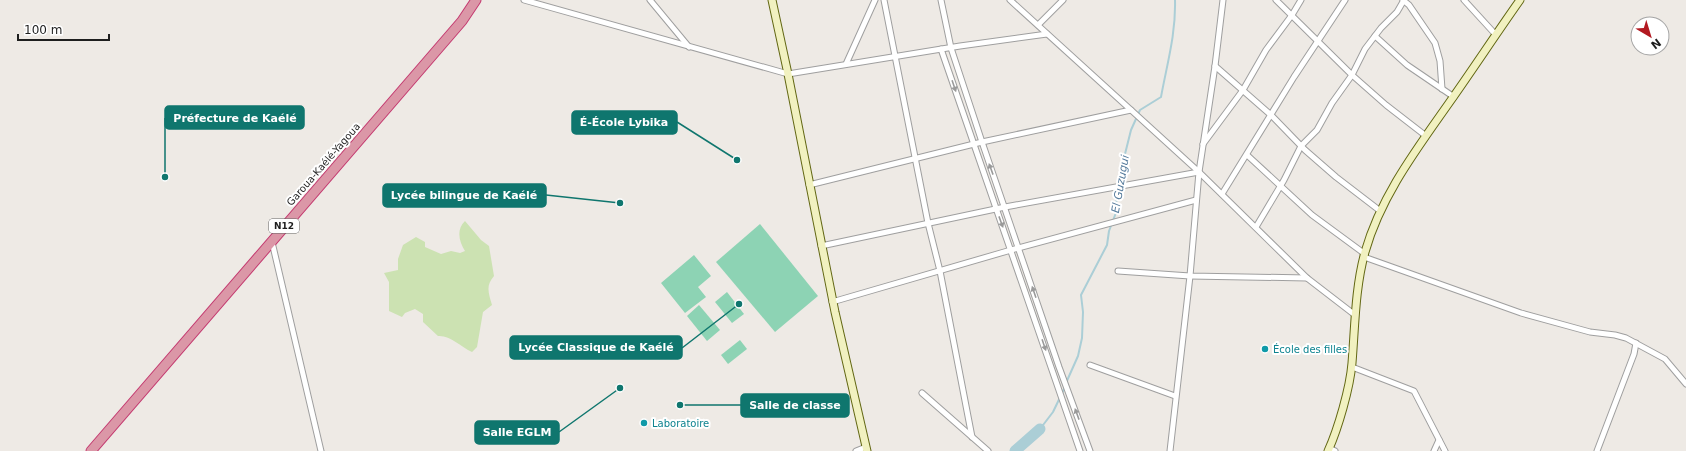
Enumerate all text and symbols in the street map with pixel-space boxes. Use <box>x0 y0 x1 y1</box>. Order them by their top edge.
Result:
scale bar <box>18 16 109 42</box>
north arrow <box>1630 16 1670 56</box>
text: 100 m <box>24 23 62 37</box>
text: N <box>1648 36 1663 51</box>
one-way arrow <box>951 80 957 92</box>
callout: Préfecture de Kaélé <box>165 106 304 129</box>
callout: É-École Lybika <box>572 111 677 134</box>
text: Préfecture de Kaélé <box>173 112 297 125</box>
text: É-École Lybika <box>580 116 668 129</box>
street label: Garoua-Kaélé-Yagoua <box>285 121 362 208</box>
water label: El Guzugui <box>1109 154 1132 214</box>
one-way arrow <box>988 162 994 174</box>
callout: Lycée bilingue de Kaélé <box>383 184 546 207</box>
text: Lycée bilingue de Kaélé <box>391 189 537 202</box>
one-way arrow <box>998 216 1004 228</box>
road number: N12 <box>269 219 299 233</box>
one-way arrow <box>1031 285 1037 297</box>
callout: Lycée Classique de Kaélé <box>510 336 682 359</box>
one-way arrow <box>1041 339 1047 351</box>
text: Lycée Classique de Kaélé <box>518 341 674 354</box>
place label: École des filles <box>1273 343 1347 355</box>
marker: École des filles <box>1260 344 1270 354</box>
callout: Salle de classe <box>741 394 849 417</box>
text: Salle de classe <box>749 399 841 412</box>
one-way arrow <box>1073 408 1079 420</box>
marker: Laboratoire <box>639 418 649 428</box>
place label: Laboratoire <box>652 418 709 429</box>
callout: Salle EGLM <box>475 421 559 444</box>
text: Salle EGLM <box>483 426 551 439</box>

